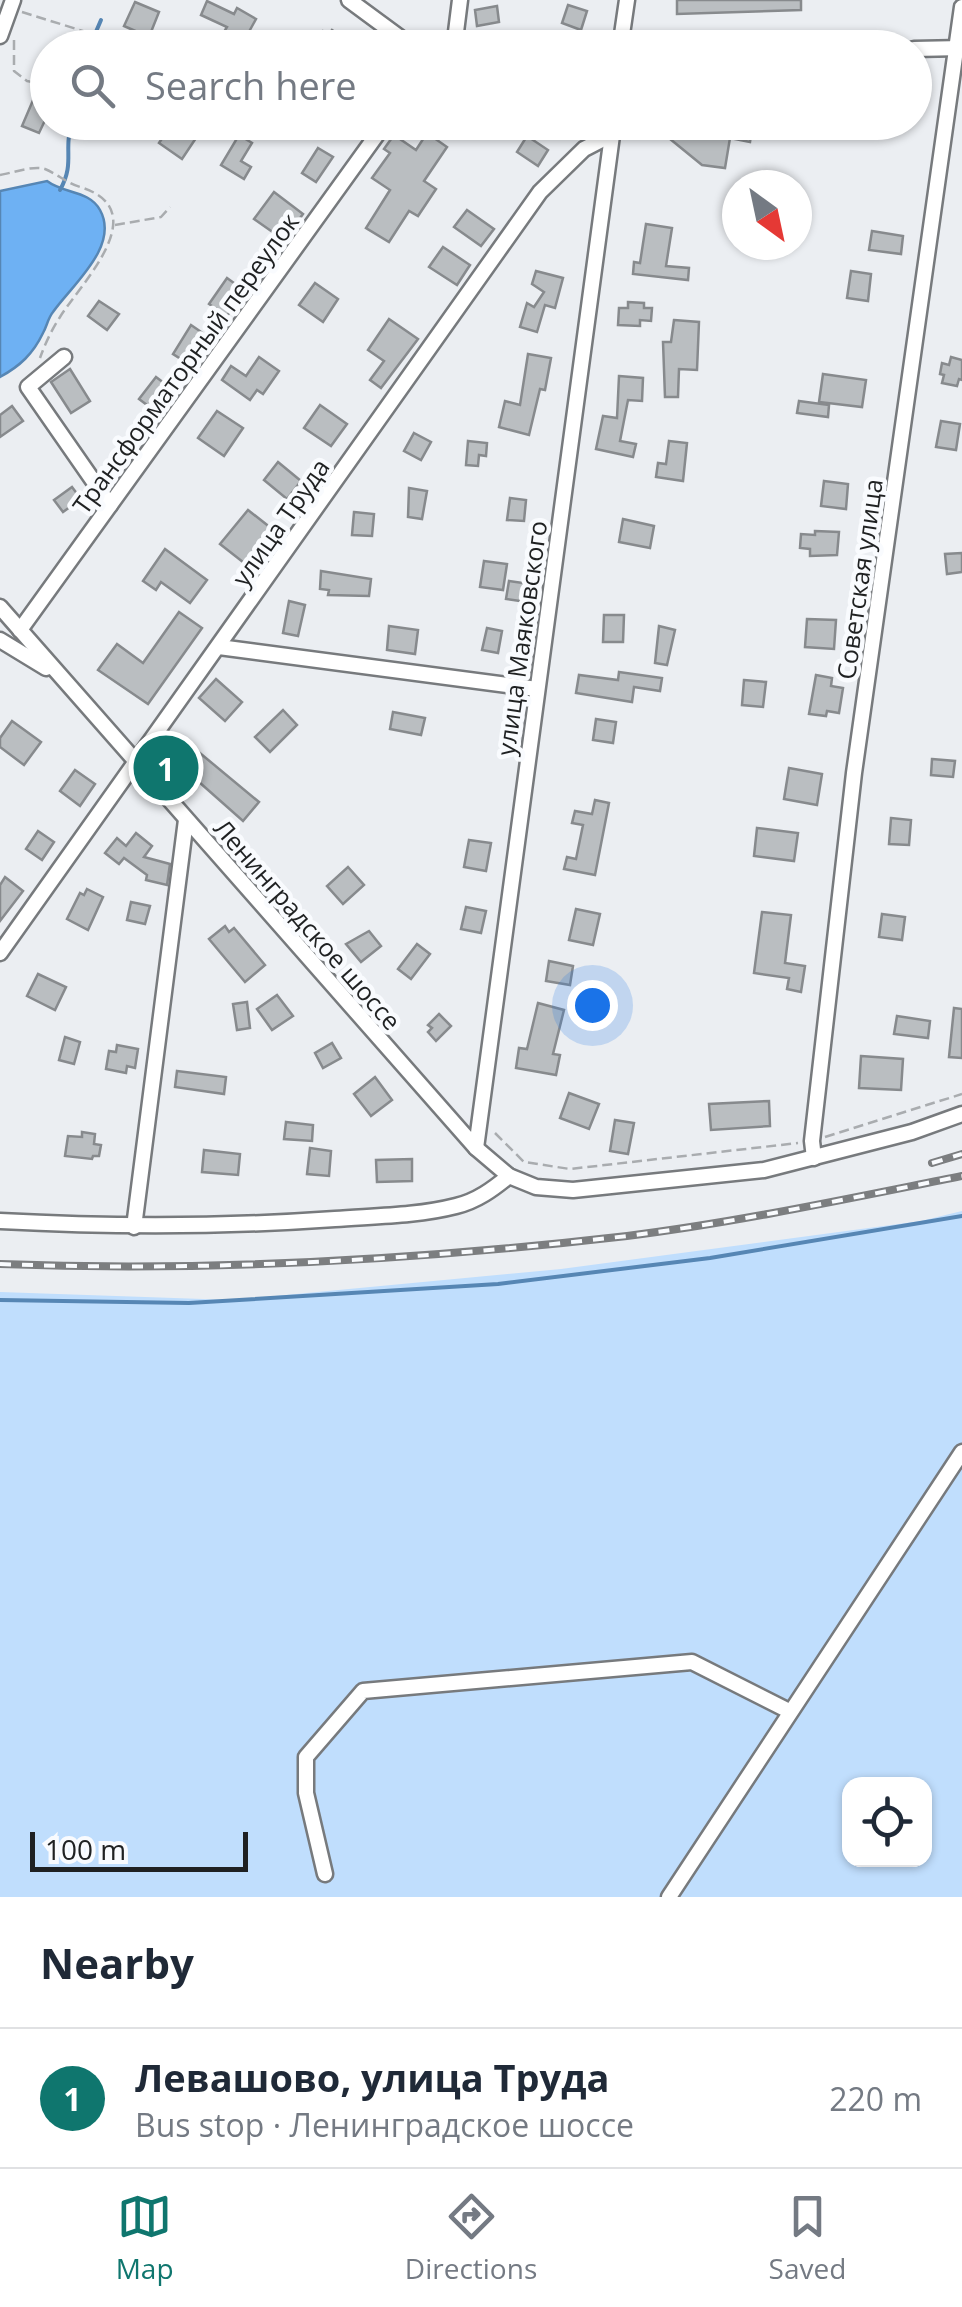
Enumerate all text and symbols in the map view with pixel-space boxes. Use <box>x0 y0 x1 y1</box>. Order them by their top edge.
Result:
search box <box>30 30 932 140</box>
icon: search <box>65 58 120 113</box>
text: Search here <box>145 59 357 111</box>
north arrow <box>722 170 812 260</box>
street label: Трансформаторный переулок <box>64 206 306 520</box>
street label: улица Труда <box>223 451 337 593</box>
street label: Советская улица <box>828 476 890 682</box>
street label: улица Маяковского <box>488 518 554 758</box>
pin: 1 <box>134 730 198 806</box>
street label: Ленинградское шоссе <box>207 811 409 1037</box>
your location <box>567 980 618 1031</box>
map controls <box>842 1777 932 1867</box>
button: locate <box>842 1777 932 1867</box>
scale bar <box>30 1827 248 1872</box>
text: 100 m <box>45 1830 126 1868</box>
text: Nearby <box>40 1934 194 1991</box>
text: Левашово, улица Труда <box>135 2051 609 2103</box>
text: 1 <box>63 2077 82 2120</box>
text: 220 m <box>829 2077 922 2120</box>
text: Bus stop · Ленинградское шоссе <box>135 2103 634 2146</box>
tab: Map <box>116 2189 174 2287</box>
tab: Directions <box>405 2189 537 2287</box>
tab: Saved <box>769 2189 846 2287</box>

